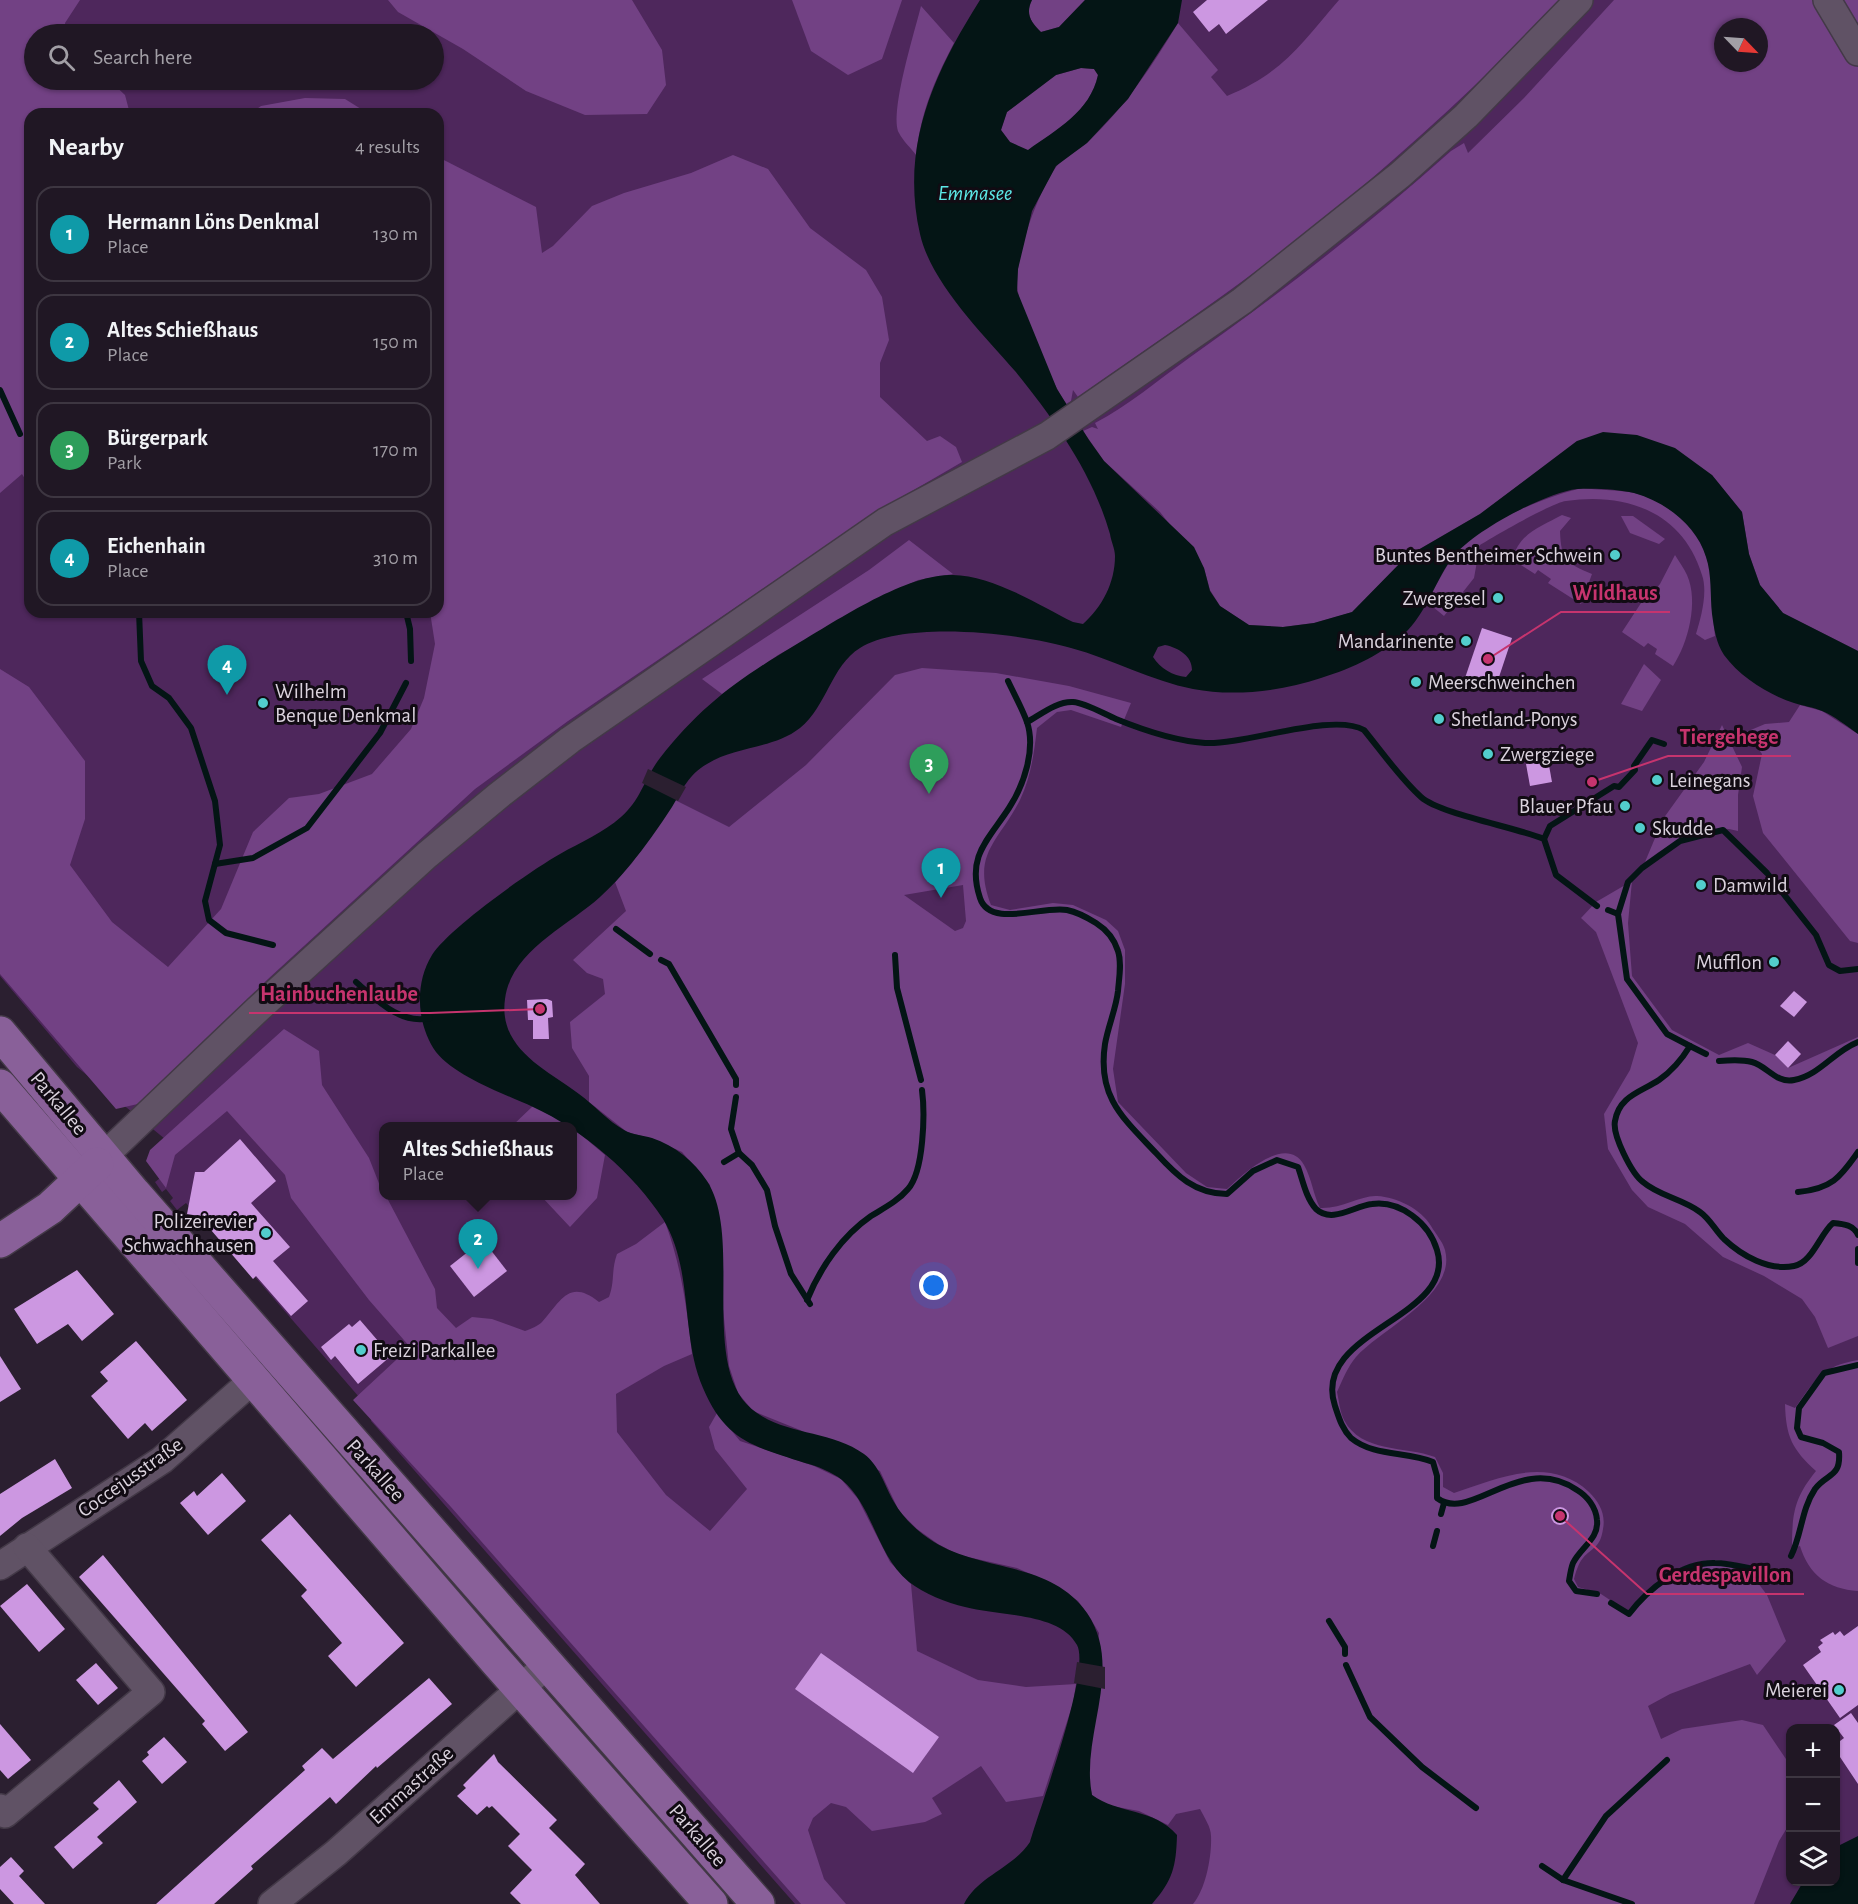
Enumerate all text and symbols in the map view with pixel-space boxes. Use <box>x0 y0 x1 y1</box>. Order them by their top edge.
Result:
north arrow <box>1714 18 1768 72</box>
search box <box>24 24 444 90</box>
icon: search <box>45 41 78 74</box>
text: Search here <box>93 46 192 68</box>
text: Nearby <box>48 134 124 160</box>
text: 4 results <box>355 137 420 157</box>
water label: Emmasee <box>938 182 1012 204</box>
text: Hermann Löns Denkmal <box>107 211 319 233</box>
text: 1 <box>66 224 73 244</box>
text: 130 m <box>373 224 418 244</box>
text: Place <box>107 237 148 257</box>
text: Altes Schießhaus <box>107 319 258 341</box>
text: 2 <box>65 332 74 352</box>
text: 150 m <box>373 332 418 352</box>
text: Place <box>107 345 148 365</box>
text: Bürgerpark <box>107 427 208 449</box>
text: 3 <box>65 440 74 460</box>
text: 170 m <box>373 440 418 460</box>
text: Park <box>107 453 142 473</box>
text: Eichenhain <box>107 535 206 557</box>
place label: Buntes Bentheimer Schwein <box>1375 545 1603 566</box>
text: 4 <box>64 548 75 568</box>
text: 310 m <box>373 548 418 568</box>
marker: Buntes Bentheimer Schwein <box>1608 548 1622 562</box>
text: Place <box>107 561 148 581</box>
callout: Wildhaus <box>1561 572 1670 612</box>
text: Wildhaus <box>1572 582 1658 604</box>
place label: Zwergesel <box>1402 588 1486 609</box>
marker: Zwergesel <box>1491 591 1505 605</box>
place label: Mandarinente <box>1338 631 1454 652</box>
marker: Mandarinente <box>1459 634 1473 648</box>
pin: 4 <box>208 646 246 695</box>
place label: Meerschweinchen <box>1428 672 1576 693</box>
marker: Meerschweinchen <box>1409 675 1423 689</box>
place label: Wilhelm Benque Denkmal <box>275 681 416 726</box>
marker: Wilhelm Benque Denkmal <box>256 696 270 710</box>
place label: Shetland-Ponys <box>1451 709 1578 730</box>
marker: Shetland-Ponys <box>1432 712 1446 726</box>
callout: Tiergehege <box>1668 716 1791 756</box>
text: Tiergehege <box>1679 726 1779 748</box>
pin: 3 <box>910 744 948 794</box>
place label: Zwergziege <box>1500 744 1594 765</box>
marker: Zwergziege <box>1481 747 1495 761</box>
place label: Leinegans <box>1669 770 1751 791</box>
marker: Leinegans <box>1650 773 1664 787</box>
place label: Blauer Pfau <box>1519 796 1613 817</box>
marker: Blauer Pfau <box>1618 799 1632 813</box>
place label: Skudde <box>1652 818 1713 839</box>
marker: Skudde <box>1633 821 1647 835</box>
pin: 1 <box>922 848 960 898</box>
place label: Damwild <box>1713 875 1788 896</box>
marker: Damwild <box>1694 878 1708 892</box>
place label: Mufflon <box>1696 952 1762 973</box>
marker: Mufflon <box>1767 955 1781 969</box>
callout: Hainbuchenlaube <box>249 973 430 1013</box>
text: Hainbuchenlaube <box>260 983 418 1005</box>
street label: Parkallee <box>26 1068 91 1139</box>
popup <box>379 1122 577 1200</box>
text: Altes Schießhaus <box>402 1138 554 1160</box>
text: Place <box>402 1164 444 1184</box>
place label: Polizeirevier Schwachhausen <box>124 1211 254 1256</box>
pin: 2 <box>458 1220 498 1269</box>
marker: Polizeirevier Schwachhausen <box>259 1226 273 1240</box>
your location <box>919 1271 948 1300</box>
place label: Freizi Parkallee <box>373 1340 495 1361</box>
marker: Freizi Parkallee <box>354 1343 368 1357</box>
street label: Coccejusstraße <box>74 1434 187 1521</box>
street label: Parkallee <box>343 1435 409 1505</box>
callout: Gerdespavillon <box>1647 1554 1804 1594</box>
text: Gerdespavillon <box>1659 1564 1791 1586</box>
place label: Meierei <box>1765 1680 1827 1701</box>
marker: Meierei <box>1832 1683 1846 1697</box>
map controls <box>1786 1724 1840 1886</box>
button: + <box>1786 1724 1840 1778</box>
street label: Emmastraße <box>365 1742 457 1828</box>
button: − <box>1786 1778 1840 1832</box>
street label: Parkallee <box>665 1800 730 1871</box>
button: layers <box>1786 1832 1840 1886</box>

